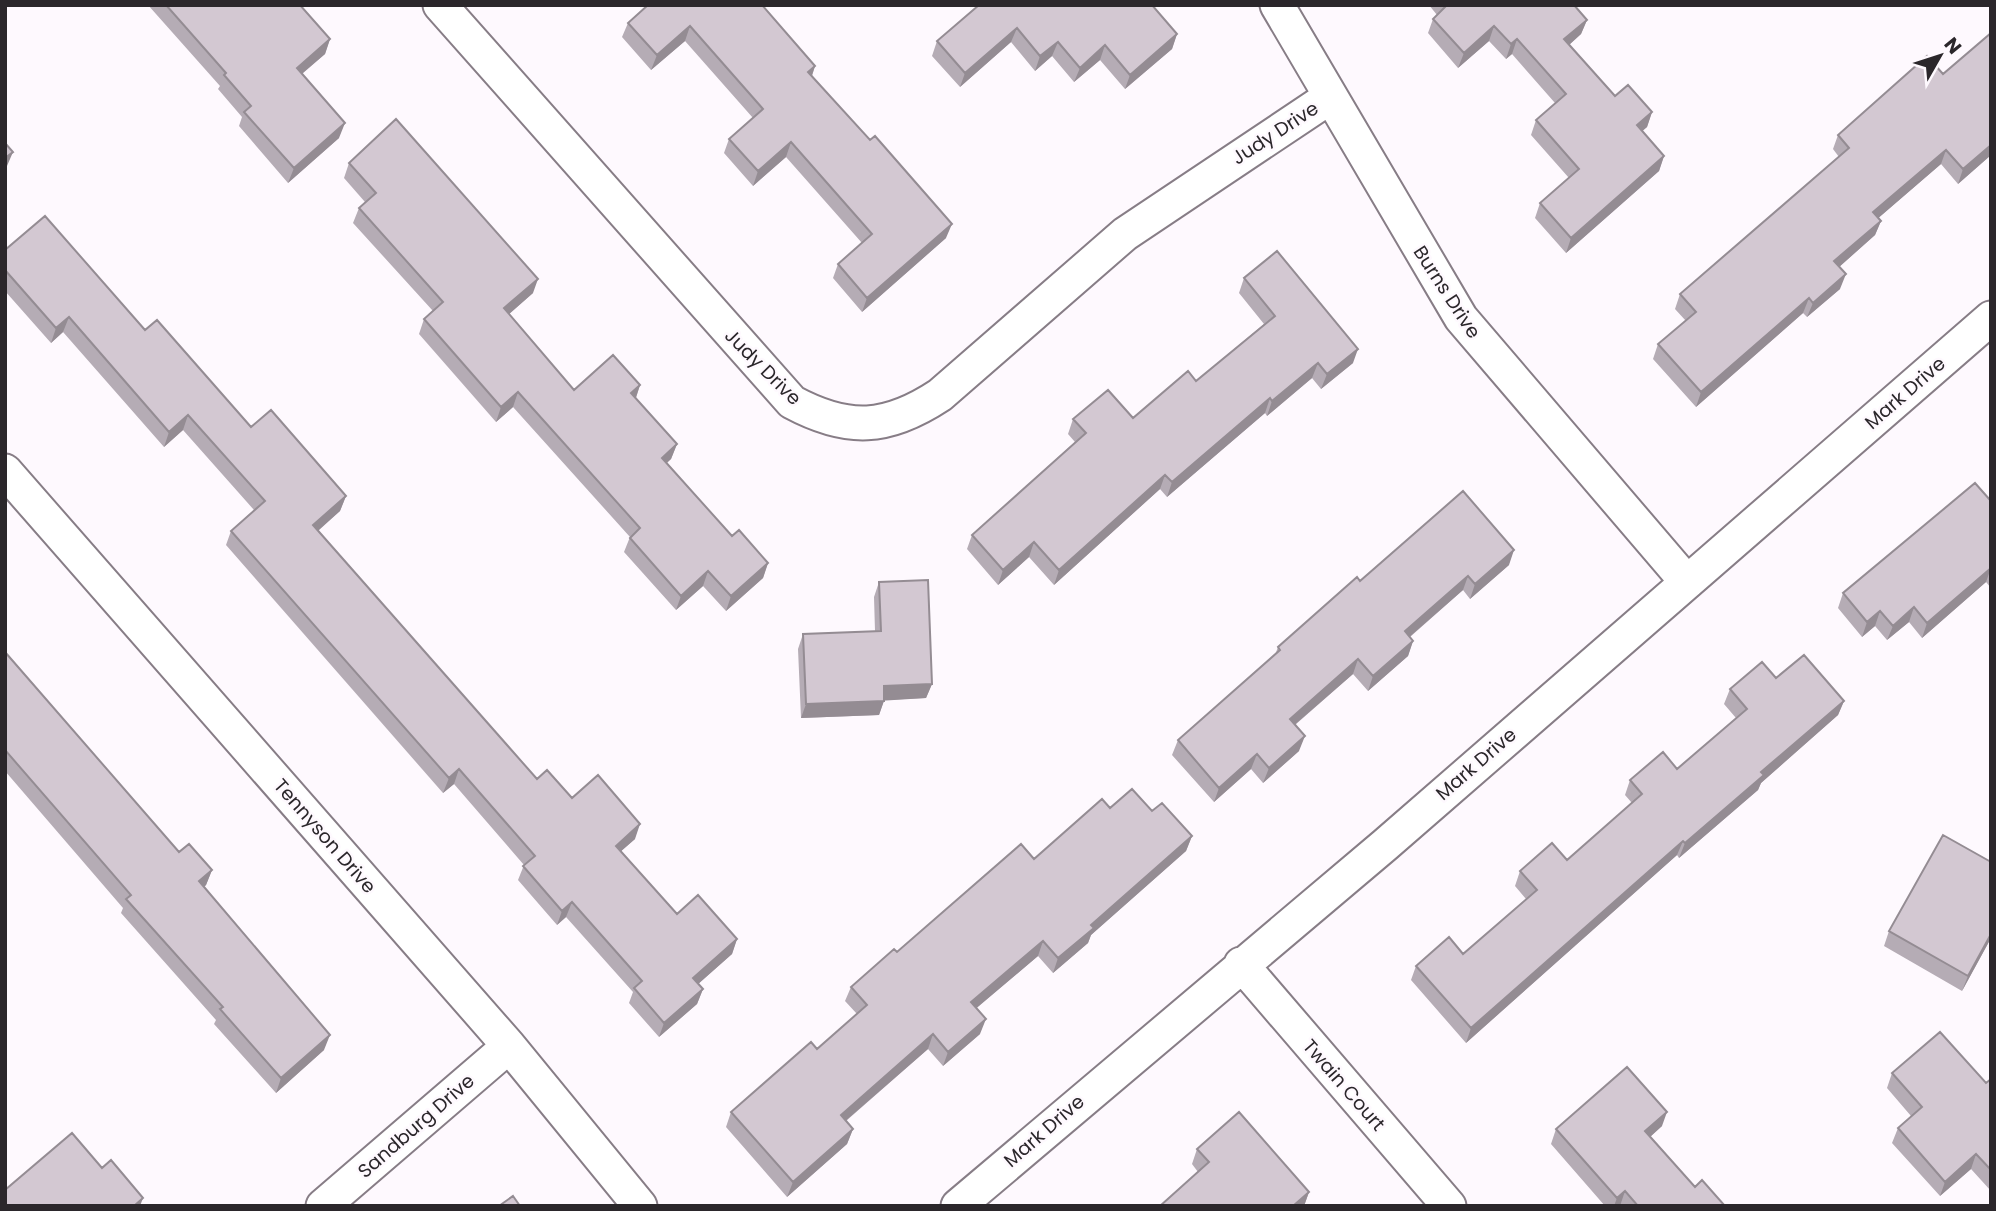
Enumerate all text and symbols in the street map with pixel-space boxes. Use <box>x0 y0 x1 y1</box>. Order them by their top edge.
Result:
north arrow <box>1905 21 1975 91</box>
text: N <box>1938 32 1968 60</box>
street label: Judy Drive <box>1226 95 1324 171</box>
street label: Burns Drive <box>1407 240 1487 344</box>
street label: Judy Drive <box>719 323 807 411</box>
street label: Mark Drive <box>1859 350 1951 436</box>
street label: Mark Drive <box>1430 721 1522 807</box>
street label: Tennyson Drive <box>268 773 382 899</box>
street label: Twain Court <box>1297 1033 1392 1137</box>
street label: Sandburg Drive <box>352 1068 480 1184</box>
street label: Mark Drive <box>998 1088 1090 1174</box>

